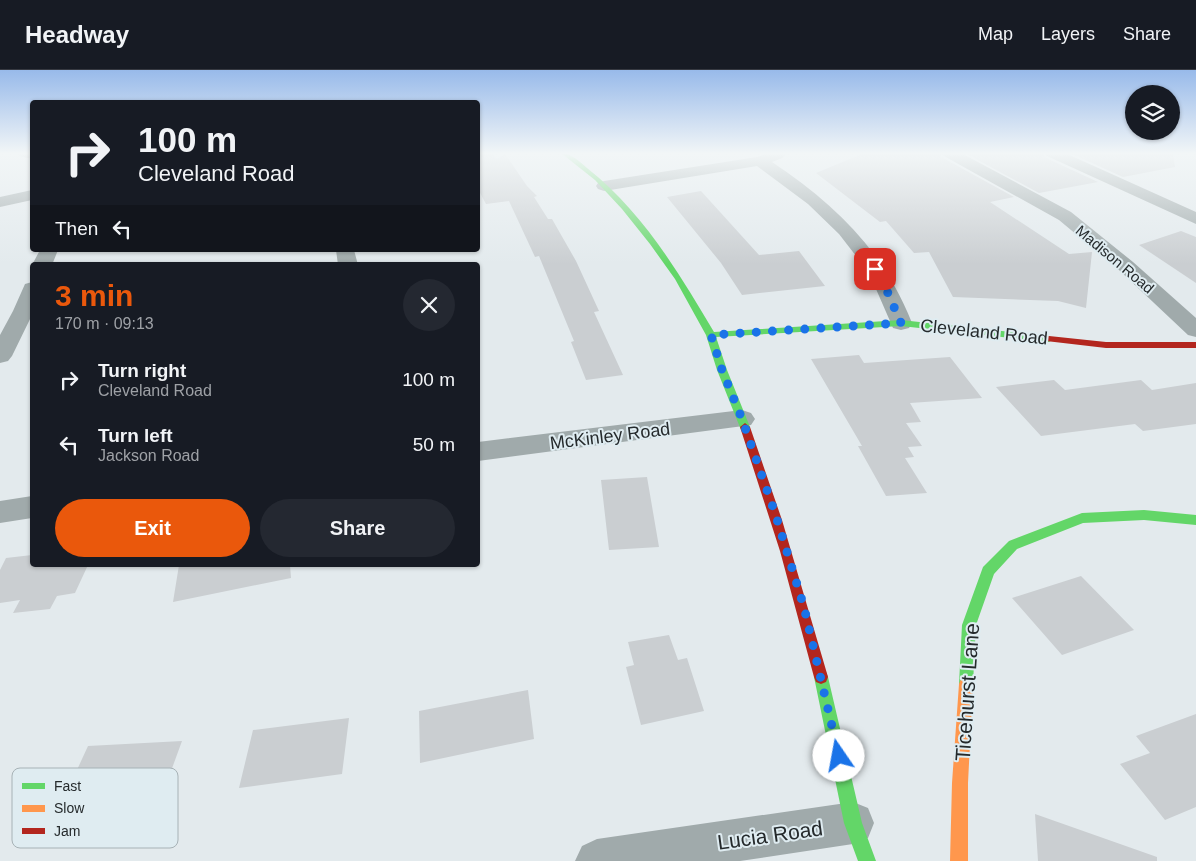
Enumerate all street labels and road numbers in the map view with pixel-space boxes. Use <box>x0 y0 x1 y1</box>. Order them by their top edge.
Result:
street label: Madison Road <box>1072 221 1158 297</box>
street label: Cleveland Road <box>919 315 1049 349</box>
street label: McKinley Road <box>549 419 671 453</box>
street label: Ticehurst Lane <box>951 622 983 762</box>
street label: Lucia Road <box>716 816 824 854</box>

